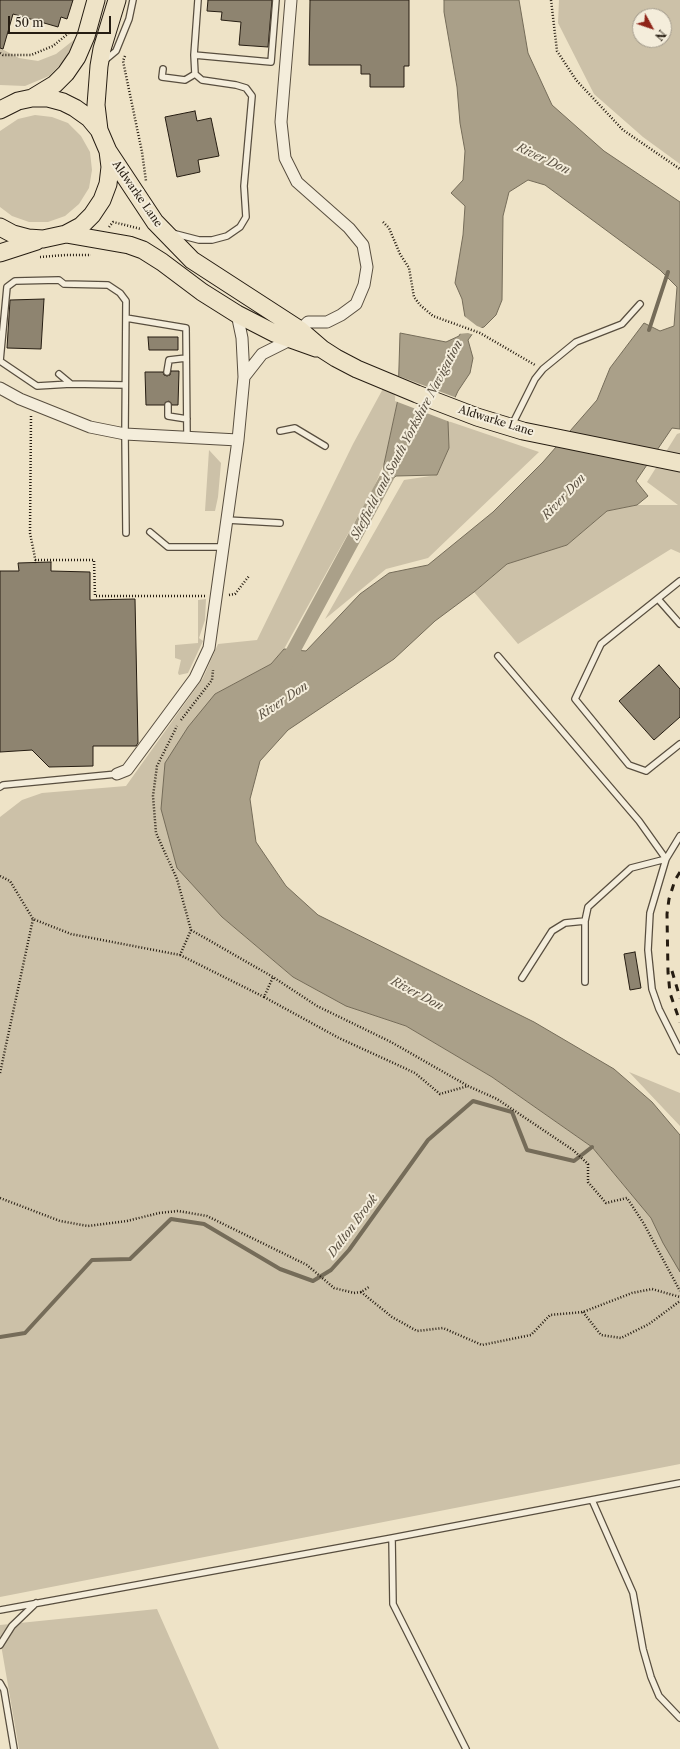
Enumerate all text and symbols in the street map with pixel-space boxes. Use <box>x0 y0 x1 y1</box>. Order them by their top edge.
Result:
scale bar <box>10 8 113 34</box>
north arrow <box>632 8 672 48</box>
text: 50 m <box>15 15 44 30</box>
text: N <box>652 27 669 43</box>
water label: River Don <box>514 140 572 178</box>
street label: Aldwarke Lane <box>109 158 165 230</box>
water label: Sheffield and South Yorkshire Navigation <box>348 338 466 542</box>
street label: Aldwarke Lane <box>457 403 535 439</box>
water label: River Don <box>539 471 589 523</box>
water label: River Don <box>255 679 311 723</box>
water label: River Don <box>388 974 446 1014</box>
water label: Dalton Brook <box>325 1192 381 1260</box>

